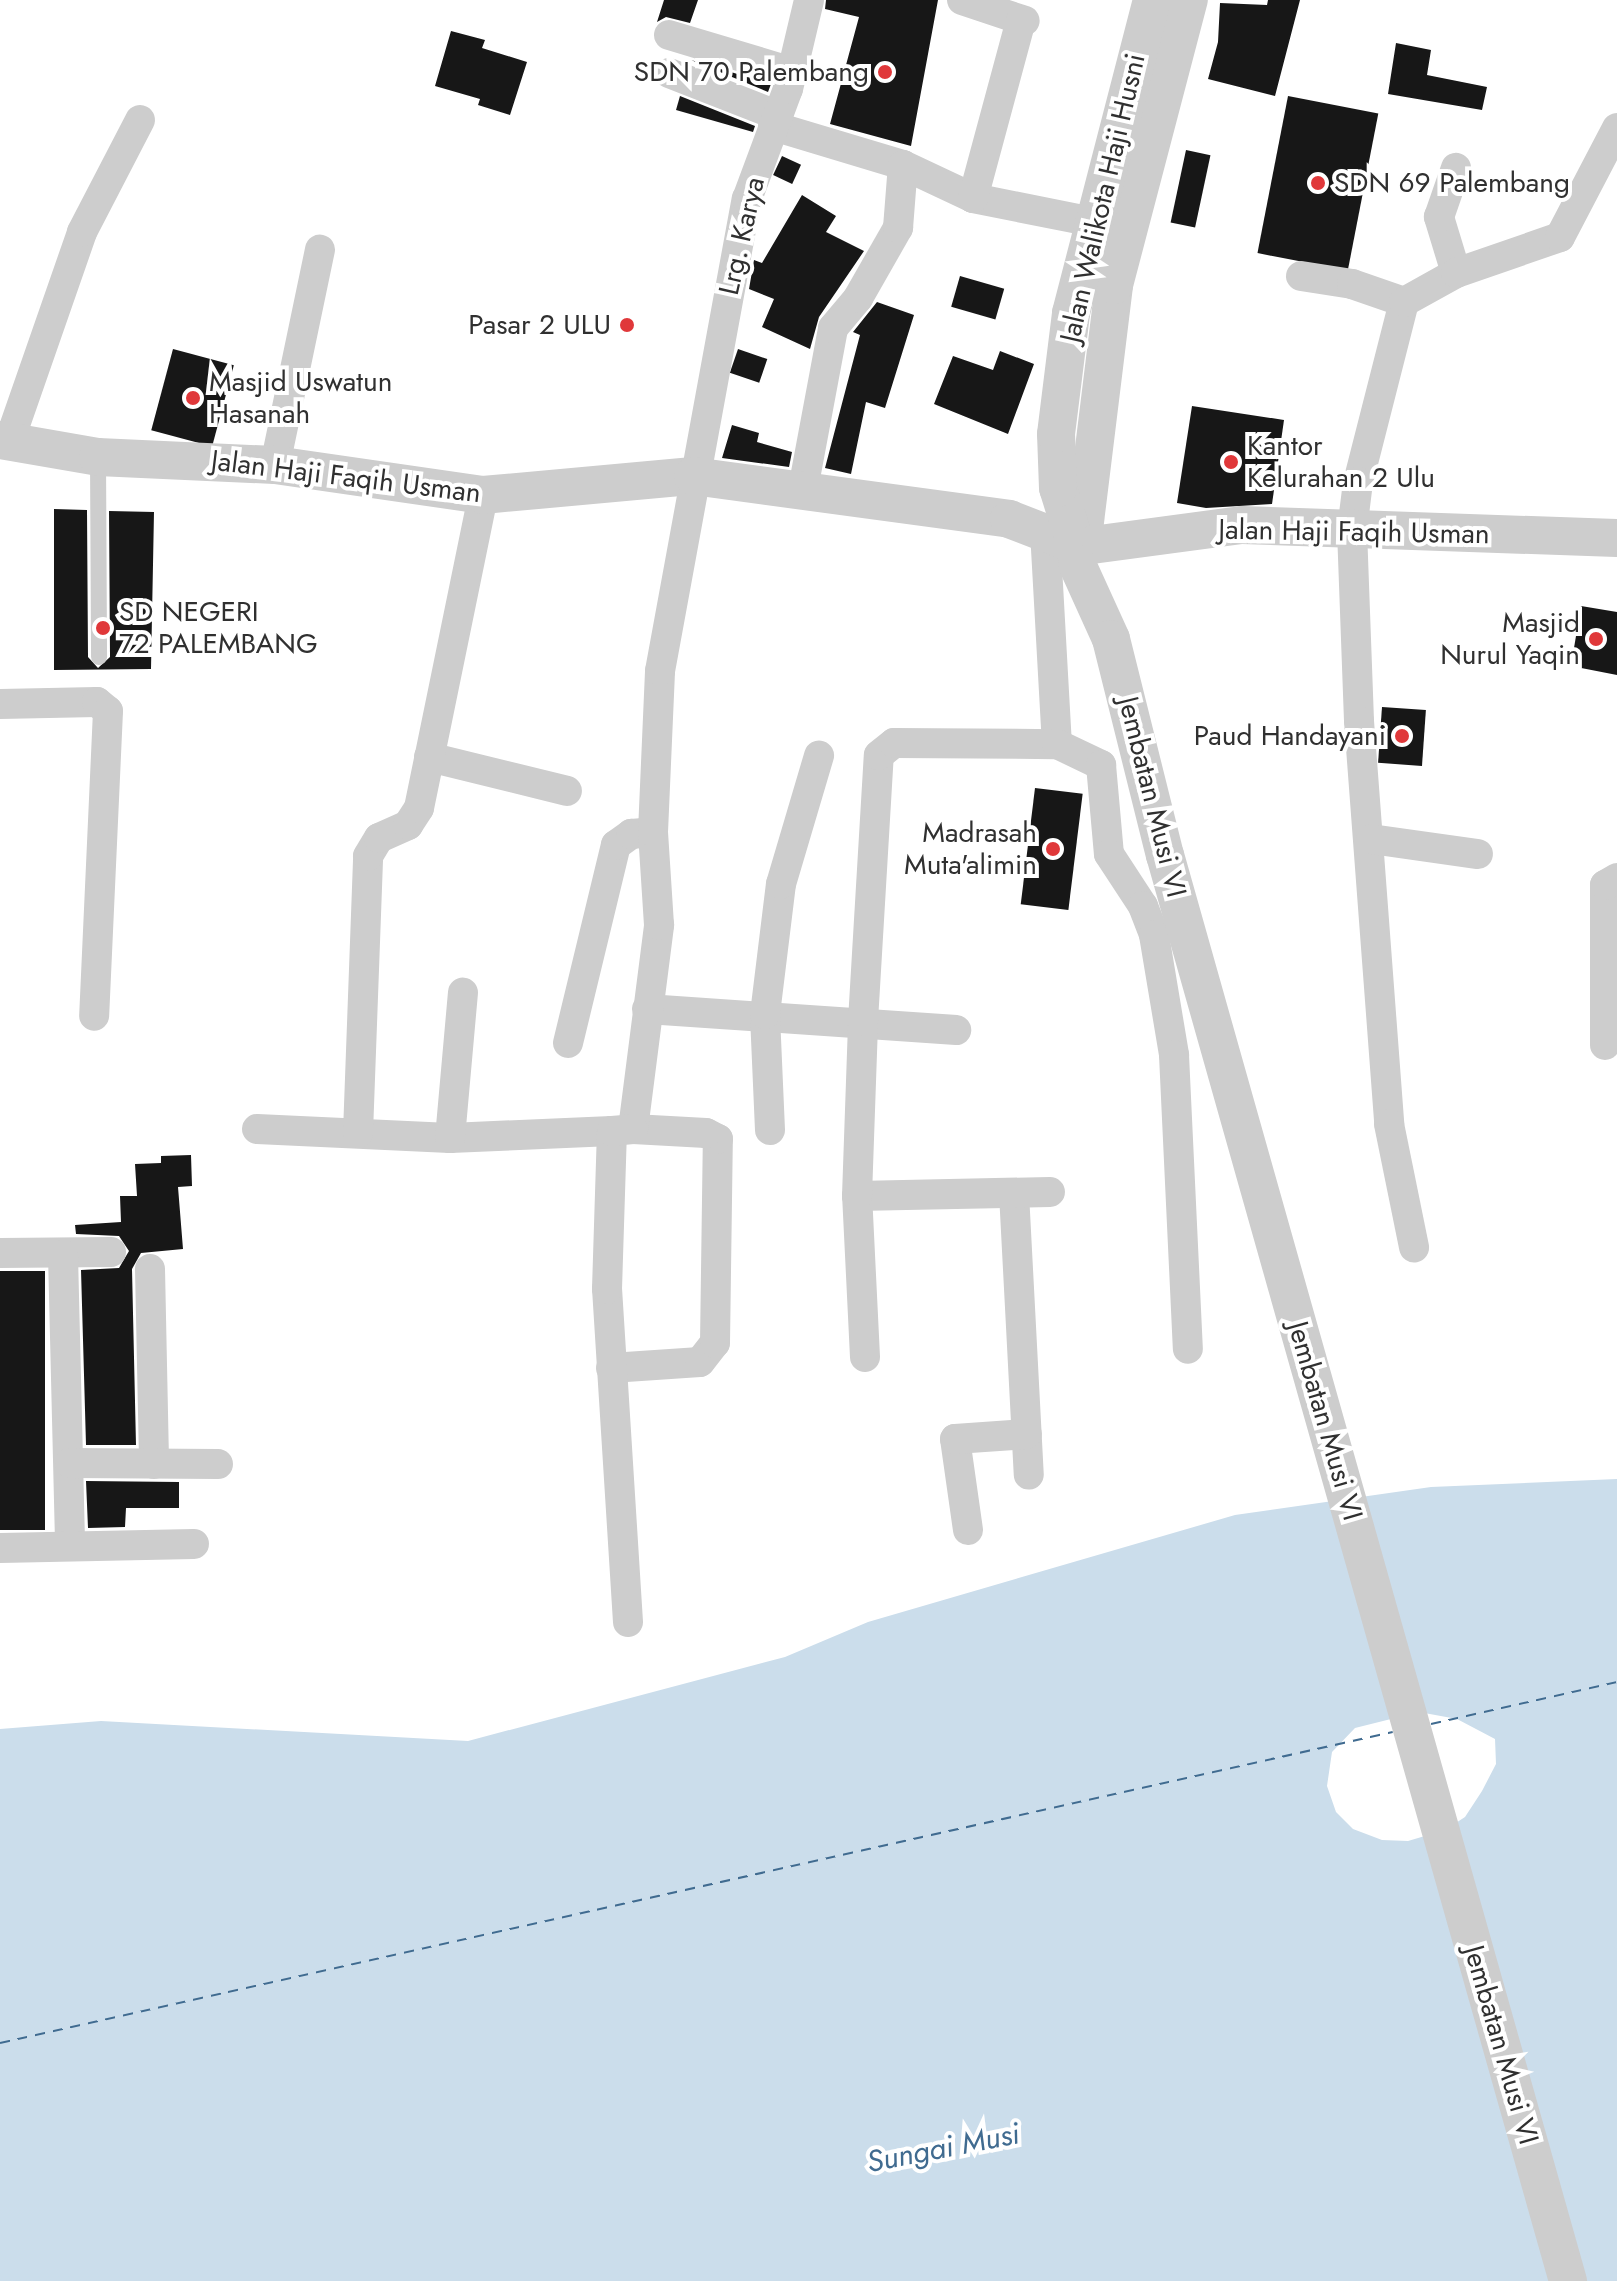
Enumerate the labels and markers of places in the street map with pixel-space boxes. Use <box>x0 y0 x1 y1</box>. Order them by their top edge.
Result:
place label: SDN 70 Palembang <box>634 55 869 89</box>
marker: SDN 70 Palembang <box>876 63 894 81</box>
place label: SDN 69 Palembang <box>1334 166 1570 200</box>
marker: SDN 69 Palembang <box>1309 174 1327 192</box>
place label: Pasar 2 ULU <box>468 308 611 342</box>
marker: Pasar 2 ULU <box>618 316 636 334</box>
place label: Masjid Uswatun Hasanah <box>209 365 392 431</box>
marker: Masjid Uswatun Hasanah <box>184 389 202 407</box>
place label: Kantor Kelurahan 2 Ulu <box>1247 429 1435 495</box>
marker: Kantor Kelurahan 2 Ulu <box>1222 453 1240 471</box>
place label: SD NEGERI 72 PALEMBANG <box>119 595 318 661</box>
place label: Masjid Nurul Yaqin <box>1440 606 1580 672</box>
marker: SD NEGERI 72 PALEMBANG <box>94 619 112 637</box>
marker: Masjid Nurul Yaqin <box>1587 630 1605 648</box>
place label: Paud Handayani <box>1194 719 1386 753</box>
marker: Paud Handayani <box>1393 727 1411 745</box>
place label: Madrasah Muta'alimin <box>904 816 1037 882</box>
marker: Madrasah Muta'alimin <box>1044 840 1062 858</box>

